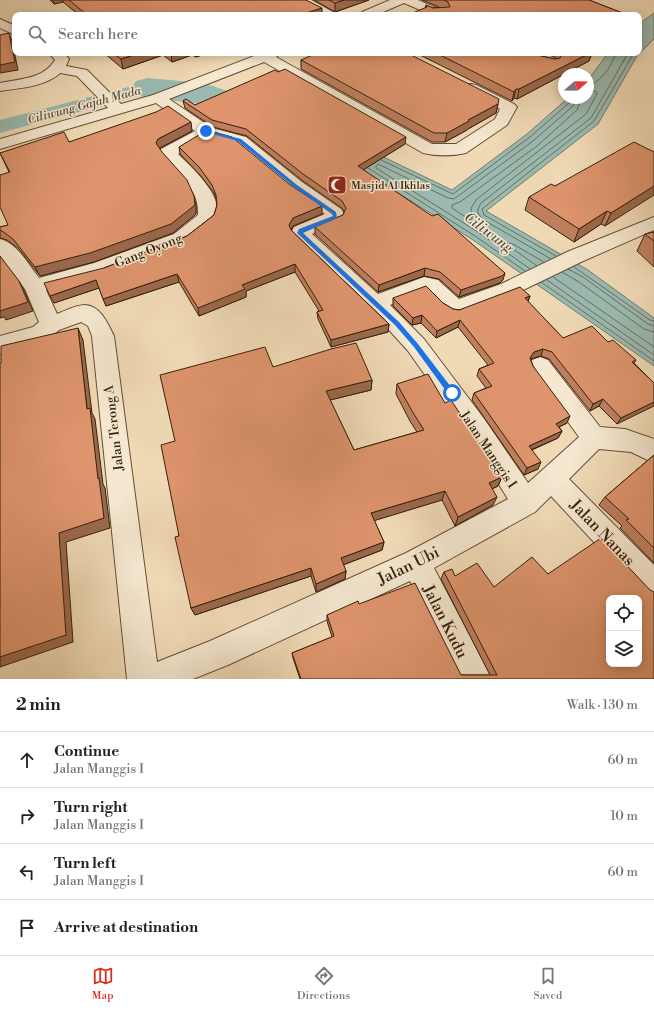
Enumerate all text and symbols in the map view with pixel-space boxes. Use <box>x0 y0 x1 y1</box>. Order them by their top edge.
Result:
search box <box>12 12 642 56</box>
icon: search <box>26 23 48 45</box>
text: Search here <box>58 25 138 44</box>
north arrow <box>558 68 594 104</box>
water label: Ciliwung Gajah Mada <box>26 83 143 128</box>
route end <box>197 122 215 140</box>
mosque icon: Masjid Al Ikhlas <box>326 174 348 196</box>
place label: Masjid Al Ikhlas <box>351 179 430 193</box>
water label: Ciliwung <box>460 209 517 258</box>
street label: Gang Oyong <box>112 230 185 272</box>
street label: Jalan Terong A <box>101 383 127 473</box>
route start <box>443 384 461 402</box>
street label: Jalan Manggis I <box>456 407 520 491</box>
street label: Jalan Nanas <box>565 494 639 570</box>
street label: Jalan Ubi <box>373 542 443 590</box>
street label: Jalan Kudu <box>418 580 472 662</box>
map controls <box>606 595 642 667</box>
button: locate <box>606 595 642 631</box>
button: layers <box>606 631 642 667</box>
text: 2 min <box>16 694 61 716</box>
text: Walk · 130 m <box>567 697 638 713</box>
text: Continue <box>54 742 119 761</box>
icon: ahead <box>16 749 38 771</box>
text: 60 m <box>607 752 638 768</box>
text: Jalan Manggis I <box>54 761 144 777</box>
text: Turn right <box>54 798 128 817</box>
icon: right <box>16 805 38 827</box>
text: 10 m <box>610 808 638 824</box>
text: Jalan Manggis I <box>54 817 144 833</box>
text: Turn left <box>54 854 116 873</box>
icon: left <box>16 861 38 883</box>
text: 60 m <box>607 864 638 880</box>
text: Jalan Manggis I <box>54 873 144 889</box>
icon: arrive <box>16 917 38 939</box>
text: Arrive at destination <box>54 918 198 937</box>
tab: Map <box>92 965 114 1003</box>
tab: Directions <box>297 965 350 1003</box>
tab: Saved <box>533 965 562 1003</box>

